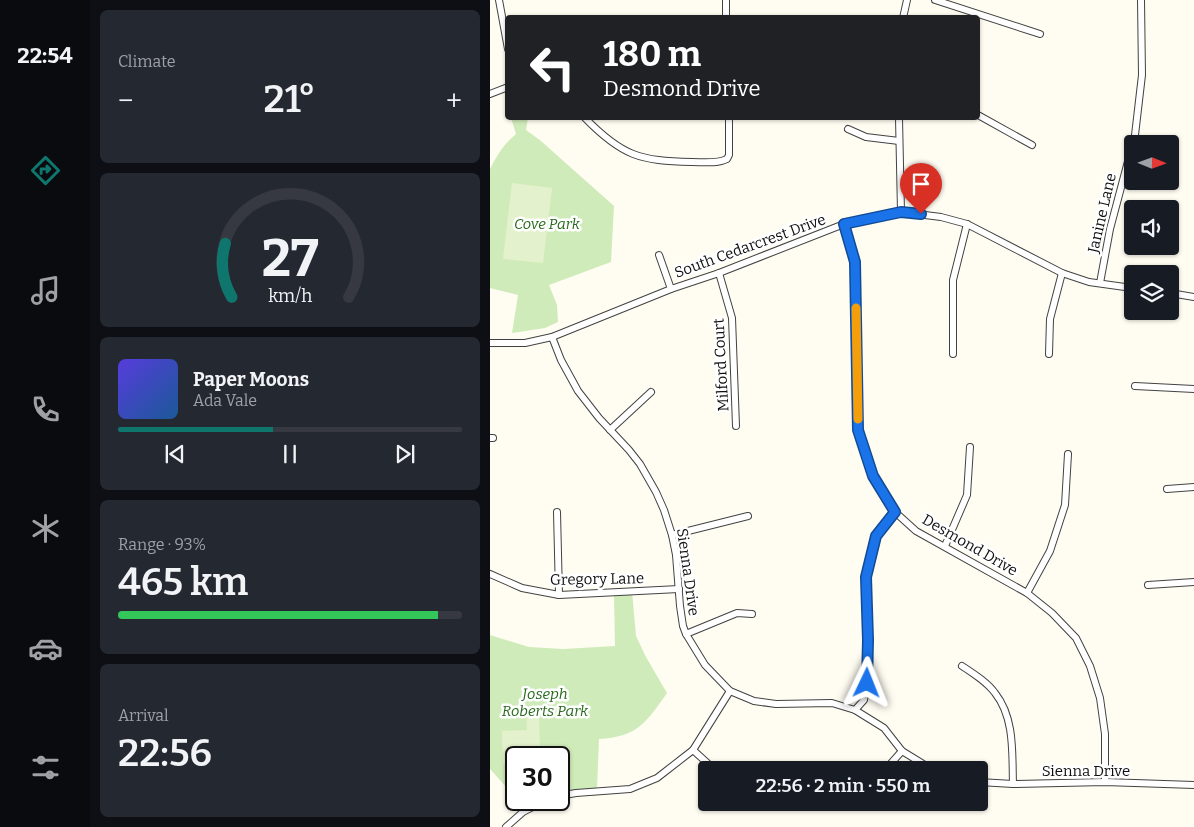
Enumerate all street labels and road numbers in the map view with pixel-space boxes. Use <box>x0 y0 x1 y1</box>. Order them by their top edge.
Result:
street label: Janine Lane <box>1084 171 1120 256</box>
street label: South Cedarcrest Drive <box>672 210 828 282</box>
street label: Milford Court <box>710 317 732 412</box>
street label: Desmond Drive <box>919 510 1021 580</box>
street label: Sienna Drive <box>673 527 703 617</box>
street label: Gregory Lane <box>550 569 644 589</box>
street label: Sienna Drive <box>1042 762 1130 780</box>

